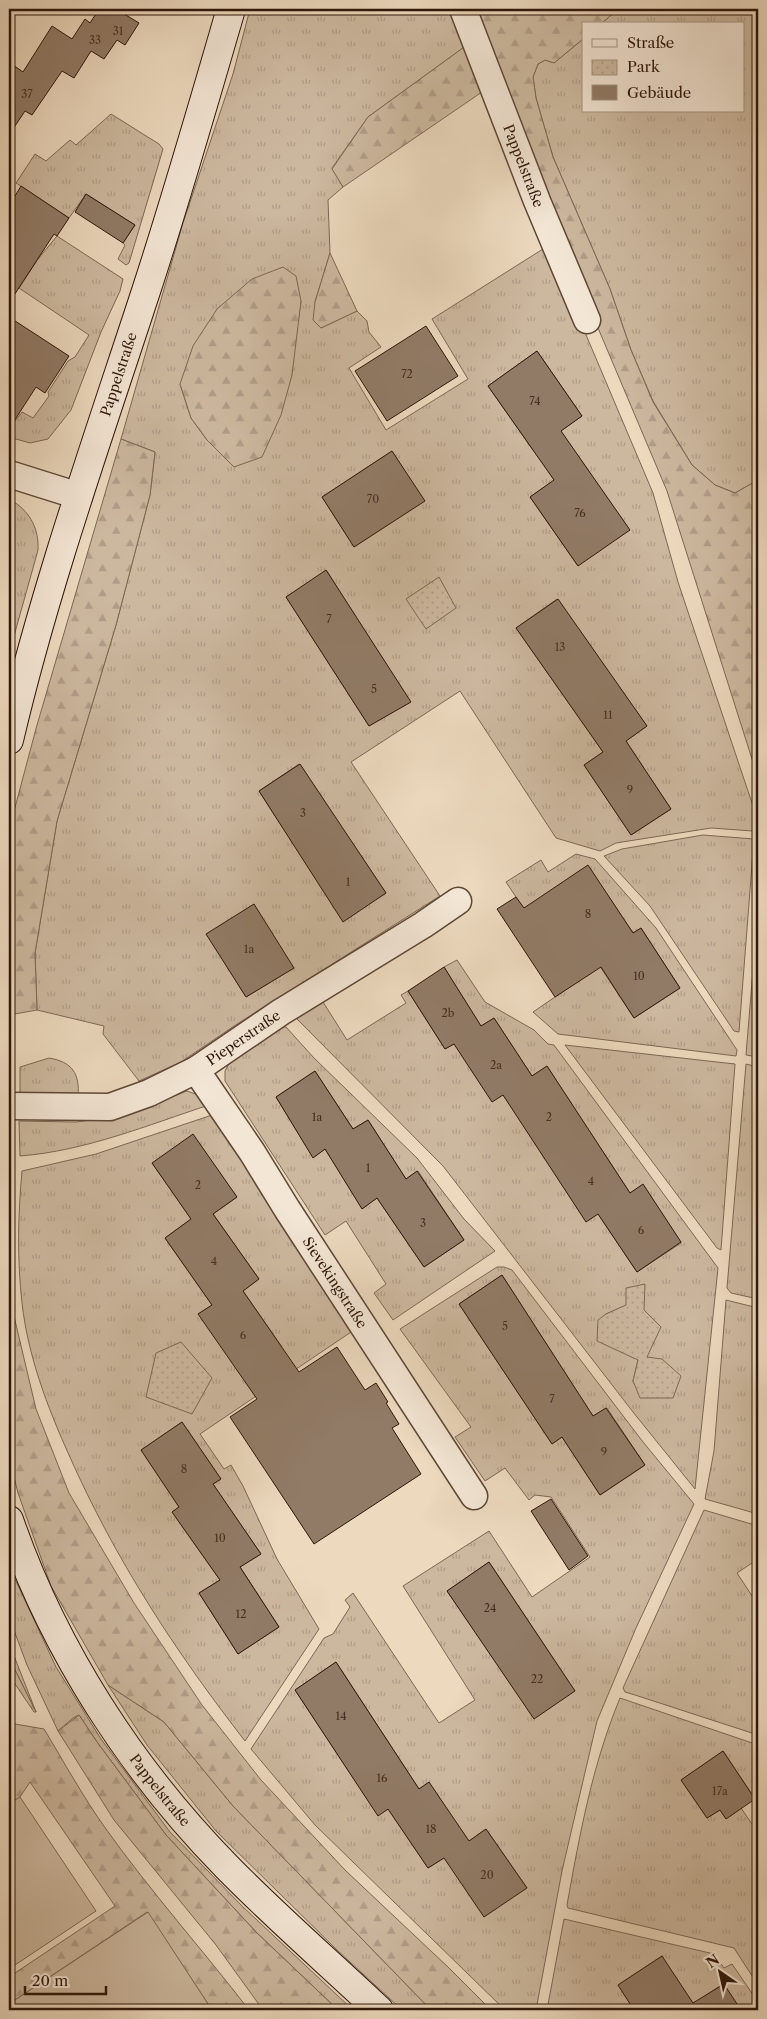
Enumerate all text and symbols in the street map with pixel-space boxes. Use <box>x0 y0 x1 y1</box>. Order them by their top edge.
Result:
legend <box>582 22 744 112</box>
house number: 31 <box>113 24 124 38</box>
house number: 33 <box>89 33 101 47</box>
text: Straße <box>627 33 674 52</box>
text: Park <box>627 57 661 76</box>
text: Gebäude <box>627 83 691 102</box>
house number: 37 <box>21 87 33 101</box>
street label: Pappelstraße <box>499 122 548 210</box>
street label: Pappelstraße <box>96 330 141 419</box>
house number: 72 <box>401 367 413 381</box>
house number: 74 <box>529 394 541 408</box>
house number: 70 <box>367 492 379 506</box>
house number: 76 <box>574 506 586 520</box>
house number: 7 <box>326 612 332 626</box>
house number: 13 <box>555 640 565 654</box>
house number: 5 <box>371 682 377 696</box>
house number: 11 <box>603 708 613 722</box>
house number: 9 <box>627 783 633 797</box>
house number: 3 <box>300 806 306 820</box>
house number: 1 <box>346 875 351 889</box>
house number: 8 <box>585 907 591 921</box>
house number: 1a <box>244 942 254 956</box>
house number: 10 <box>633 969 645 983</box>
street label: Pieperstraße <box>203 1006 284 1069</box>
house number: 2b <box>442 1006 455 1020</box>
house number: 2a <box>490 1058 502 1072</box>
house number: 1a <box>312 1110 322 1124</box>
house number: 2 <box>546 1110 552 1124</box>
house number: 1 <box>366 1161 371 1175</box>
house number: 4 <box>588 1174 594 1188</box>
house number: 2 <box>195 1178 201 1192</box>
house number: 3 <box>420 1216 426 1230</box>
house number: 6 <box>638 1223 645 1237</box>
street label: Sievekingstraße <box>299 1233 371 1332</box>
house number: 4 <box>211 1254 217 1268</box>
house number: 5 <box>502 1319 508 1333</box>
house number: 6 <box>240 1328 247 1342</box>
house number: 7 <box>549 1392 555 1406</box>
house number: 9 <box>601 1445 607 1459</box>
house number: 8 <box>181 1462 187 1476</box>
house number: 10 <box>214 1531 226 1545</box>
house number: 24 <box>484 1601 496 1615</box>
house number: 12 <box>236 1607 246 1621</box>
house number: 22 <box>531 1672 543 1686</box>
house number: 14 <box>336 1709 346 1723</box>
street label: Pappelstraße <box>126 1750 194 1830</box>
house number: 16 <box>376 1771 388 1785</box>
house number: 17a <box>712 1784 728 1798</box>
house number: 18 <box>425 1822 437 1836</box>
house number: 20 <box>480 1868 494 1882</box>
north arrow <box>694 1946 744 1996</box>
text: N <box>703 1950 723 1972</box>
scale bar <box>25 1964 106 1996</box>
text: 20 m <box>32 1971 68 1990</box>

